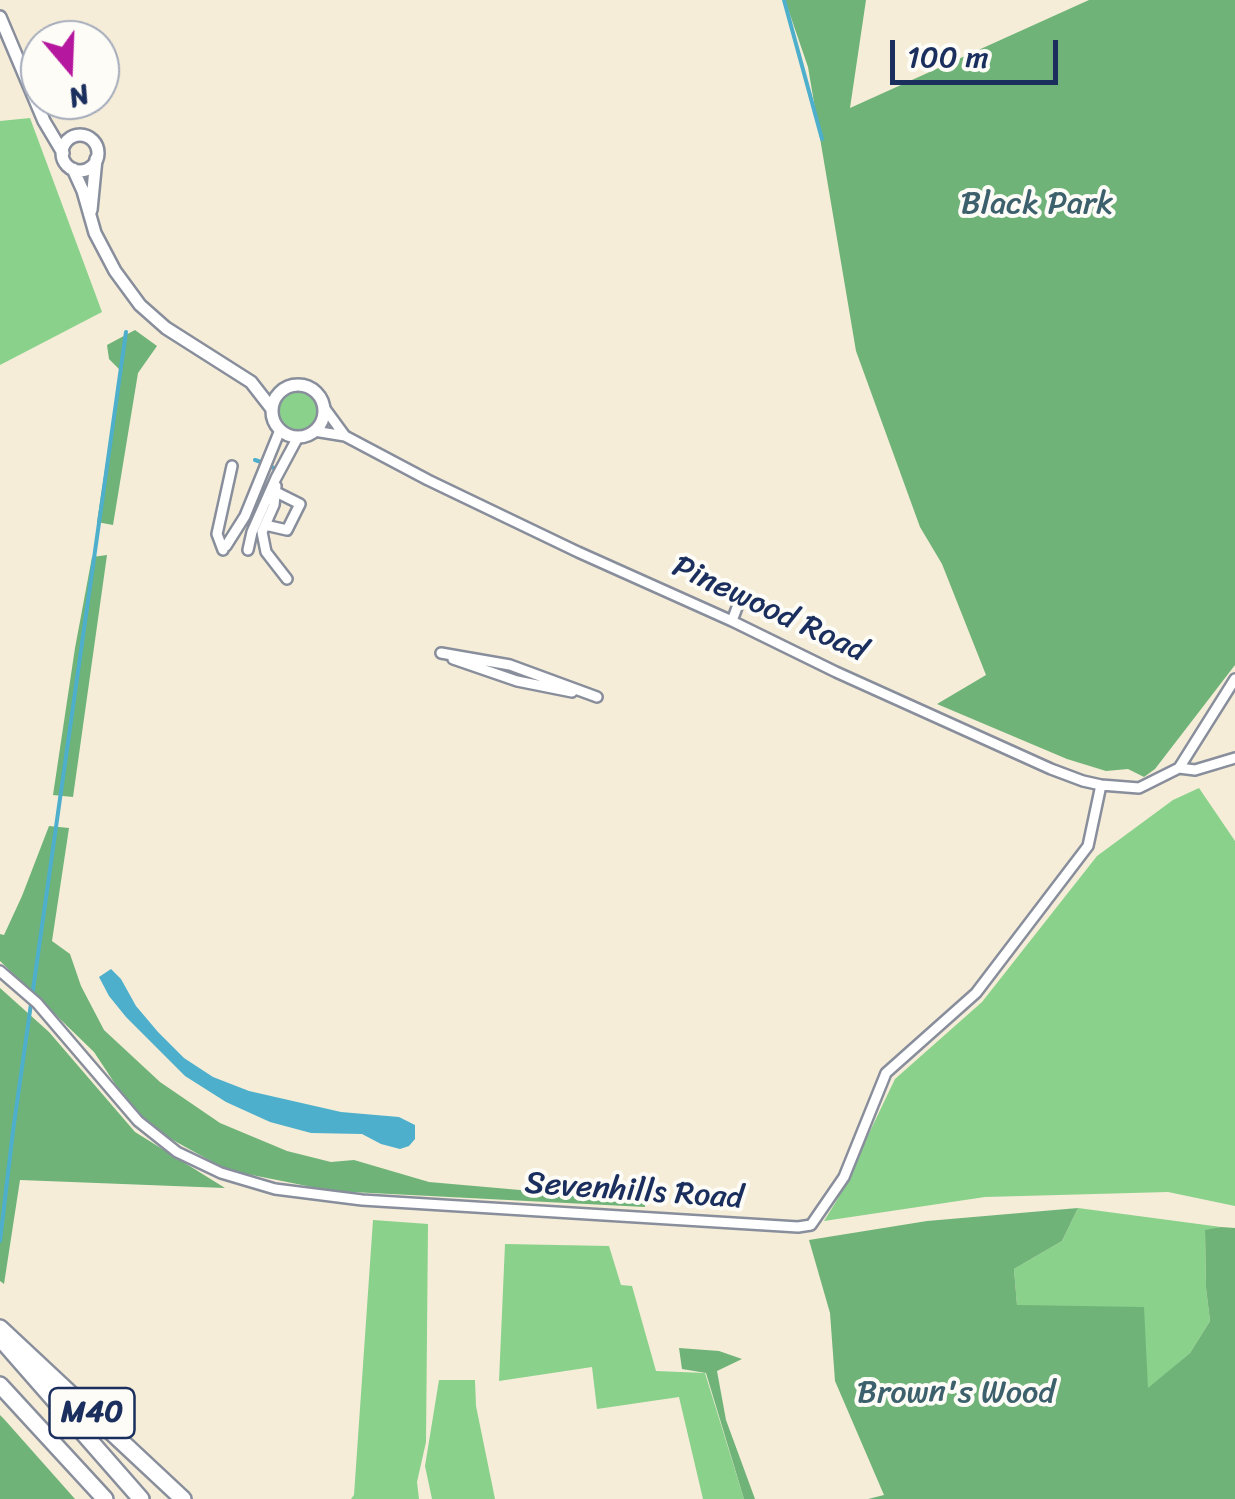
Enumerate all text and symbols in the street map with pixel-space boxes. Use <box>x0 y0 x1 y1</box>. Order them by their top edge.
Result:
north arrow <box>20 20 120 120</box>
scale bar <box>895 20 1062 82</box>
text: 100 m <box>907 30 989 84</box>
text: N <box>62 71 96 123</box>
park label: Black Park <box>961 186 1113 224</box>
street label: Pinewood Road <box>666 548 872 672</box>
street label: Sevenhills Road <box>523 1165 745 1219</box>
park label: Brown's Wood <box>857 1375 1055 1413</box>
road number: M40 <box>49 1388 134 1438</box>

